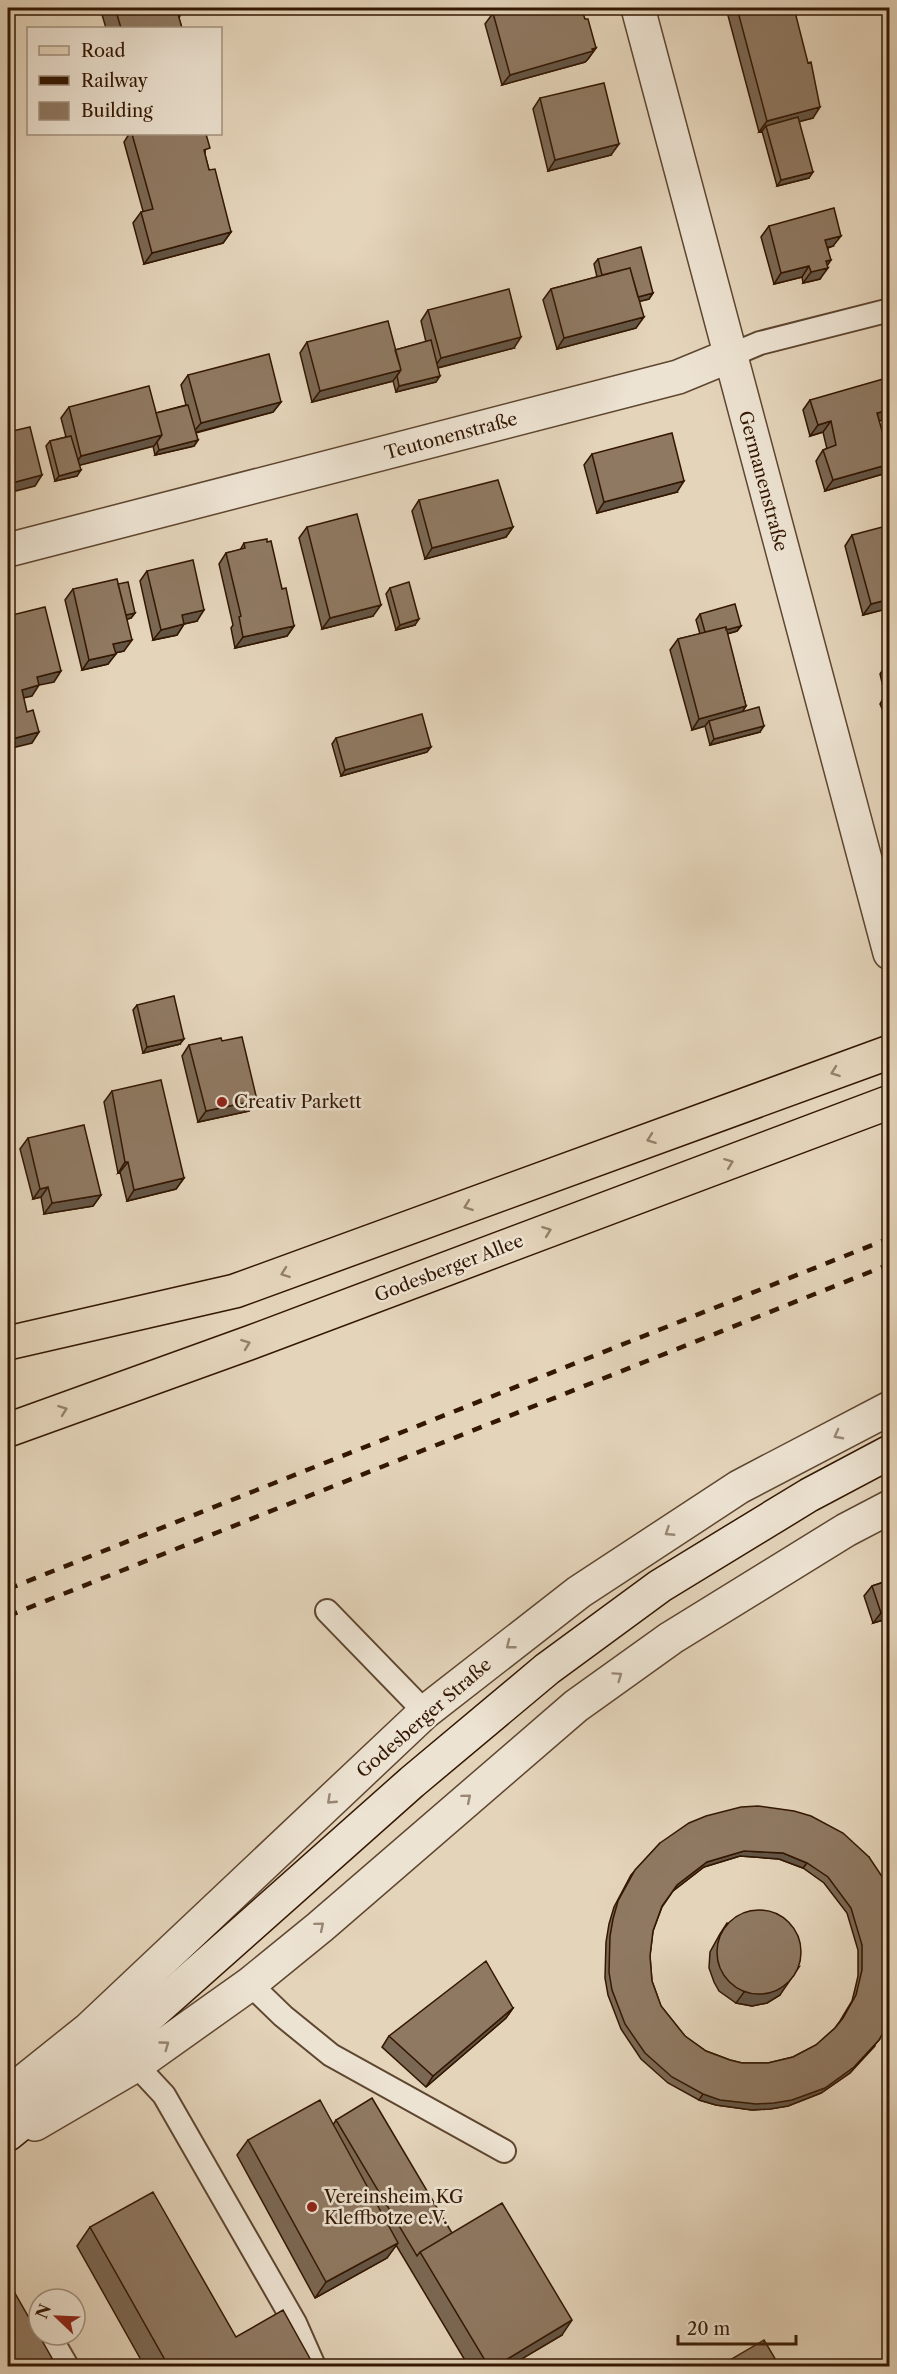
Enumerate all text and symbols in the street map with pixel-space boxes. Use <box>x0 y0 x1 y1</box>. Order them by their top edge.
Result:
legend <box>27 27 222 135</box>
text: Road <box>81 40 126 62</box>
text: Railway <box>81 70 149 92</box>
text: Building <box>81 100 153 122</box>
street label: Teutonenstraße <box>382 408 520 464</box>
street label: Germanenstraße <box>734 408 792 554</box>
one-way arrow <box>830 1065 840 1078</box>
place label: Creativ Parkett <box>234 1091 362 1113</box>
marker: Creativ Parkett <box>215 1095 229 1109</box>
one-way arrow <box>646 1132 657 1144</box>
one-way arrow <box>723 1157 734 1170</box>
one-way arrow <box>463 1199 474 1211</box>
one-way arrow <box>541 1226 551 1239</box>
street label: Godesberger Allee <box>371 1229 527 1307</box>
one-way arrow <box>280 1266 291 1278</box>
one-way arrow <box>240 1339 251 1352</box>
one-way arrow <box>57 1405 67 1418</box>
one-way arrow <box>833 1428 844 1439</box>
one-way arrow <box>665 1525 675 1537</box>
one-way arrow <box>506 1638 517 1649</box>
street label: Godesberger Straße <box>352 1654 496 1782</box>
one-way arrow <box>612 1672 623 1683</box>
one-way arrow <box>327 1793 338 1804</box>
one-way arrow <box>460 1794 471 1805</box>
one-way arrow <box>313 1923 324 1934</box>
one-way arrow <box>159 2041 170 2052</box>
place label: Vereinsheim KG Kleffbotze e.V. <box>323 2186 464 2229</box>
marker: Vereinsheim KG Kleffbotze e.V. <box>305 2200 319 2214</box>
north arrow <box>27 2287 87 2347</box>
text: N <box>31 2301 55 2321</box>
scale bar <box>678 2308 796 2346</box>
text: 20 m <box>687 2318 731 2340</box>

